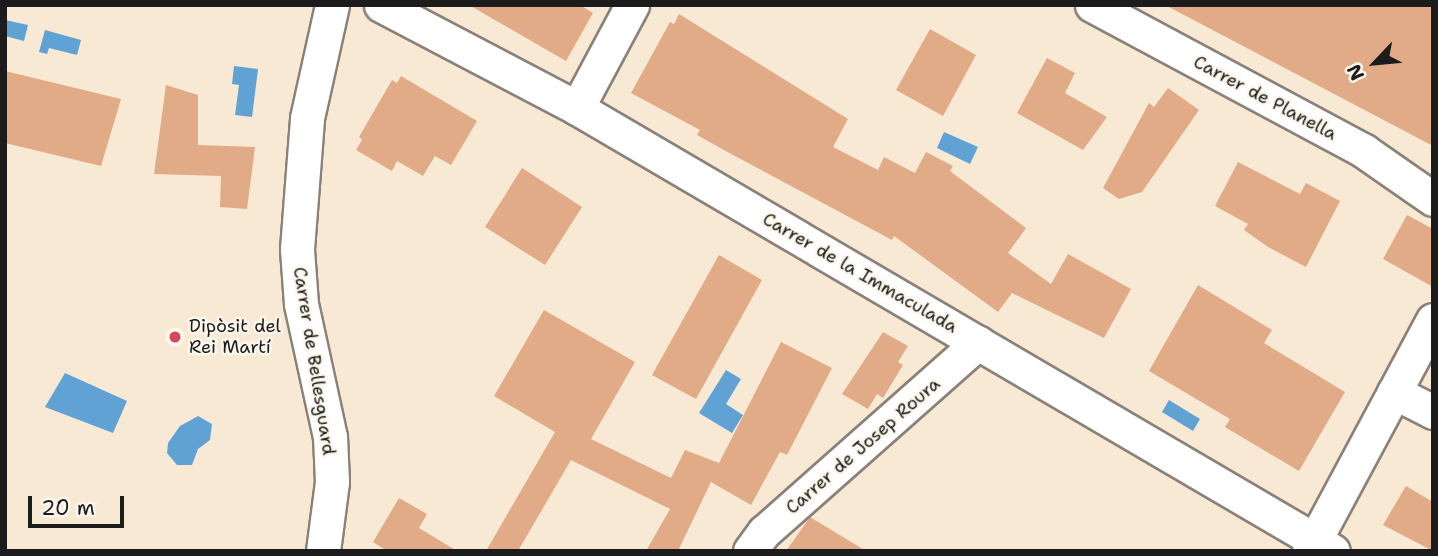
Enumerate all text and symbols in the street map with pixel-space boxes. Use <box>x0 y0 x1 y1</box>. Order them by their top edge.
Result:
north arrow <box>1340 28 1410 98</box>
street label: Carrer de Planella <box>1190 51 1340 145</box>
text: N <box>1341 60 1370 85</box>
street label: Carrer de la Immaculada <box>759 208 961 338</box>
street label: Carrer de Bellesguard <box>288 265 340 457</box>
place label: Dipòsit del Rei Martí <box>189 316 281 358</box>
marker: Dipòsit del Rei Martí <box>167 329 183 345</box>
street label: Carrer de Josep Roura <box>782 373 944 519</box>
scale bar <box>32 482 128 526</box>
text: 20 m <box>41 494 95 522</box>

